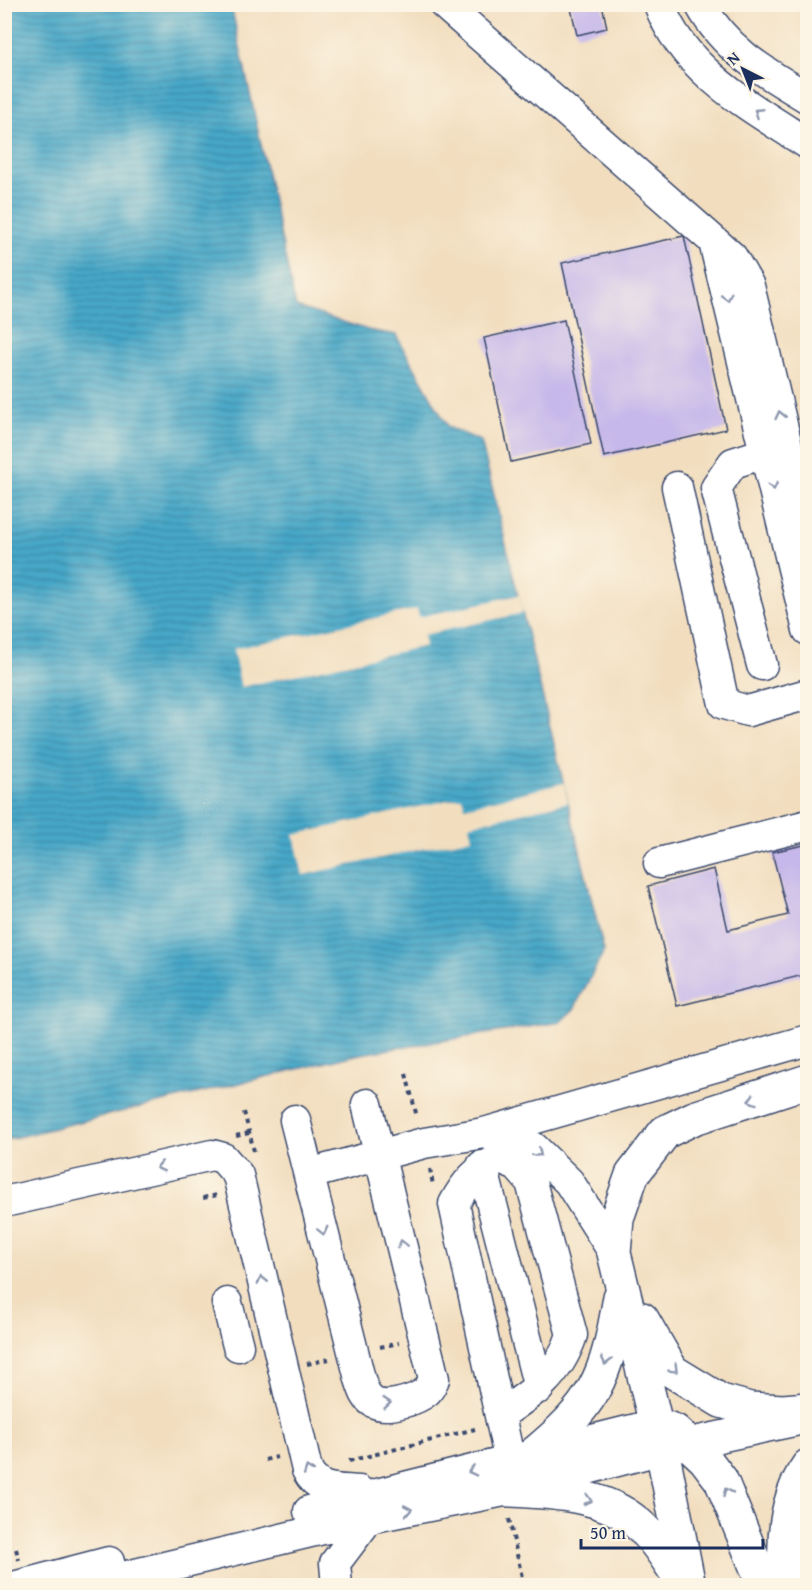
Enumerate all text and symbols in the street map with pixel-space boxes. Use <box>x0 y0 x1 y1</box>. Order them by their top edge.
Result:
north arrow <box>713 39 773 99</box>
text: N <box>721 45 745 70</box>
one-way arrow <box>754 108 764 120</box>
one-way arrow <box>720 291 733 301</box>
one-way arrow <box>774 410 787 420</box>
one-way arrow <box>766 481 779 491</box>
one-way arrow <box>747 1092 758 1105</box>
one-way arrow <box>531 1146 542 1157</box>
one-way arrow <box>156 1159 166 1172</box>
one-way arrow <box>315 1226 328 1236</box>
one-way arrow <box>396 1239 409 1249</box>
one-way arrow <box>256 1275 269 1285</box>
one-way arrow <box>601 1356 613 1366</box>
one-way arrow <box>667 1362 677 1373</box>
one-way arrow <box>382 1397 392 1410</box>
one-way arrow <box>467 1464 477 1477</box>
one-way arrow <box>302 1465 315 1475</box>
one-way arrow <box>723 1488 734 1499</box>
one-way arrow <box>582 1493 593 1505</box>
one-way arrow <box>402 1504 412 1517</box>
scale bar <box>581 1512 762 1550</box>
text: 50 m <box>590 1519 626 1546</box>

